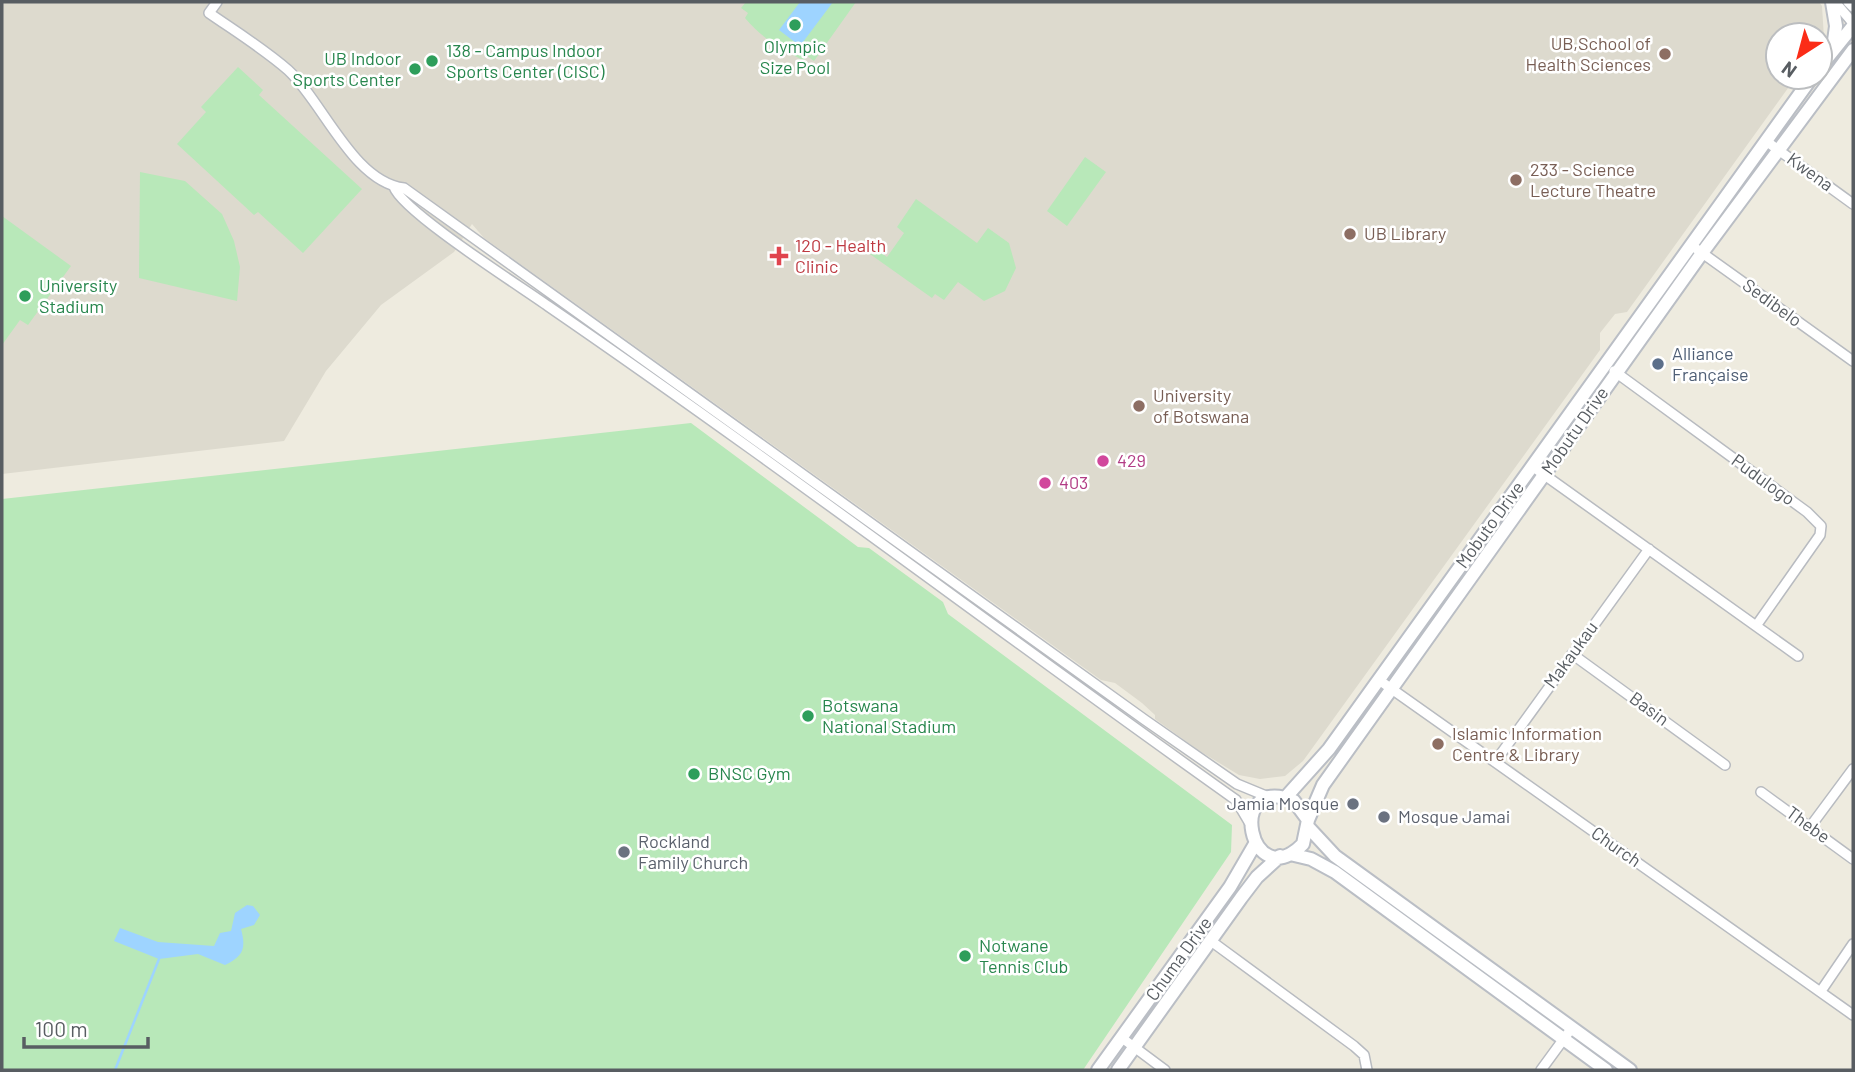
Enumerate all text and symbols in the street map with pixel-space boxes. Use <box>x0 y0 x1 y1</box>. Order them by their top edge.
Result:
marker: Olympic Size Pool <box>787 17 803 33</box>
north arrow <box>1764 21 1834 91</box>
place label: UB,School of Health Sciences <box>1526 32 1651 75</box>
place label: Olympic Size Pool <box>760 35 830 78</box>
place label: 138 - Campus Indoor Sports Center (CISC) <box>446 39 605 82</box>
marker: UB,School of Health Sciences <box>1657 46 1673 62</box>
place label: UB Indoor Sports Center <box>293 47 401 90</box>
marker: 138 - Campus Indoor Sports Center (CISC) <box>424 53 440 69</box>
text: N <box>1777 57 1801 83</box>
marker: UB Indoor Sports Center <box>407 61 423 77</box>
street label: Kwena <box>1783 147 1838 195</box>
place label: 233 - Science Lecture Theatre <box>1530 158 1656 201</box>
marker: 233 - Science Lecture Theatre <box>1508 172 1524 188</box>
place label: UB Library <box>1364 222 1446 244</box>
marker: UB Library <box>1342 226 1358 242</box>
place label: 120 - Health Clinic <box>795 234 886 277</box>
marker: 120 - Health Clinic <box>769 246 789 266</box>
street label: Sedibelo <box>1739 273 1806 331</box>
place label: University Stadium <box>39 274 117 317</box>
marker: University Stadium <box>17 288 33 304</box>
place label: Alliance Française <box>1672 342 1749 385</box>
marker: Alliance Française <box>1650 356 1666 372</box>
street label: Mobutu Drive <box>1536 382 1612 479</box>
place label: University of Botswana <box>1153 384 1249 427</box>
marker: University of Botswana <box>1131 398 1147 414</box>
place label: 429 <box>1117 449 1146 471</box>
street label: Pudulogo <box>1728 449 1800 510</box>
marker: 429 <box>1095 453 1111 469</box>
place label: 403 <box>1059 471 1088 493</box>
marker: 403 <box>1037 475 1053 491</box>
street label: Mobuto Drive <box>1450 477 1528 572</box>
street label: Makaukau <box>1539 617 1602 692</box>
street label: Basin <box>1626 687 1674 730</box>
place label: Botswana National Stadium <box>822 694 956 737</box>
marker: Botswana National Stadium <box>800 708 816 724</box>
place label: Islamic Information Centre & Library <box>1452 722 1602 765</box>
marker: Islamic Information Centre & Library <box>1430 736 1446 752</box>
place label: BNSC Gym <box>708 762 791 784</box>
marker: BNSC Gym <box>686 766 702 782</box>
place label: Jamia Mosque <box>1227 792 1339 814</box>
marker: Jamia Mosque <box>1345 796 1361 812</box>
street label: Thebe <box>1782 801 1835 847</box>
place label: Mosque Jamai <box>1398 805 1510 827</box>
marker: Mosque Jamai <box>1376 809 1392 825</box>
street label: Church <box>1587 821 1646 871</box>
place label: Rockland Family Church <box>638 830 748 873</box>
marker: Rockland Family Church <box>616 844 632 860</box>
street label: Chuma Drive <box>1140 912 1216 1005</box>
place label: Notwane Tennis Club <box>979 934 1068 977</box>
marker: Notwane Tennis Club <box>957 948 973 964</box>
scale bar <box>24 1006 149 1050</box>
text: 100 m <box>35 1016 88 1041</box>

